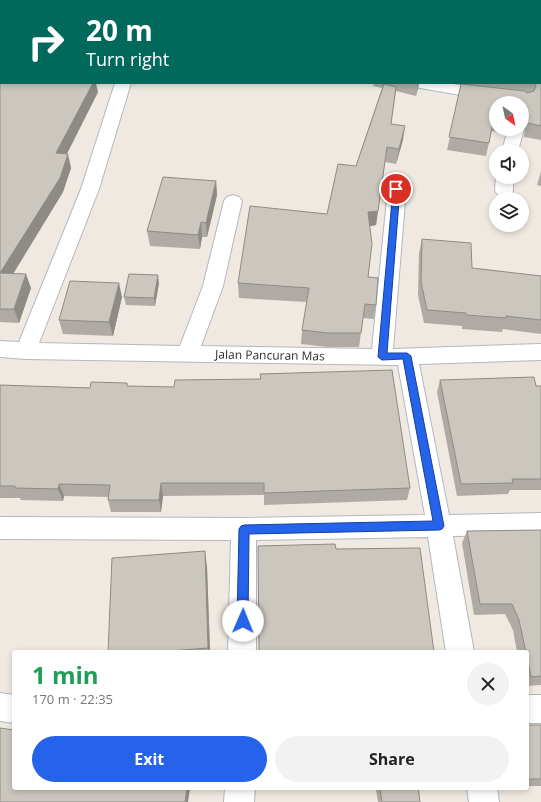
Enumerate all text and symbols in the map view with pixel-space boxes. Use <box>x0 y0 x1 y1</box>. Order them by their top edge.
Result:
text: 20 m <box>86 11 153 49</box>
icon: right <box>20 16 72 68</box>
text: Turn right <box>86 47 169 71</box>
north arrow <box>489 96 529 136</box>
map controls <box>489 96 529 232</box>
button: sound <box>489 144 529 184</box>
pin <box>379 172 413 206</box>
icon: arrive <box>385 178 407 200</box>
button: layers <box>489 192 529 232</box>
street label: Jalan Pancuran Mas <box>214 346 325 364</box>
position arrow <box>222 600 264 642</box>
text: 1 min <box>32 658 99 691</box>
button: close <box>467 663 509 705</box>
text: 170 m · 22:35 <box>32 690 113 708</box>
button: Exit <box>32 736 267 782</box>
button: Share <box>275 736 509 782</box>

